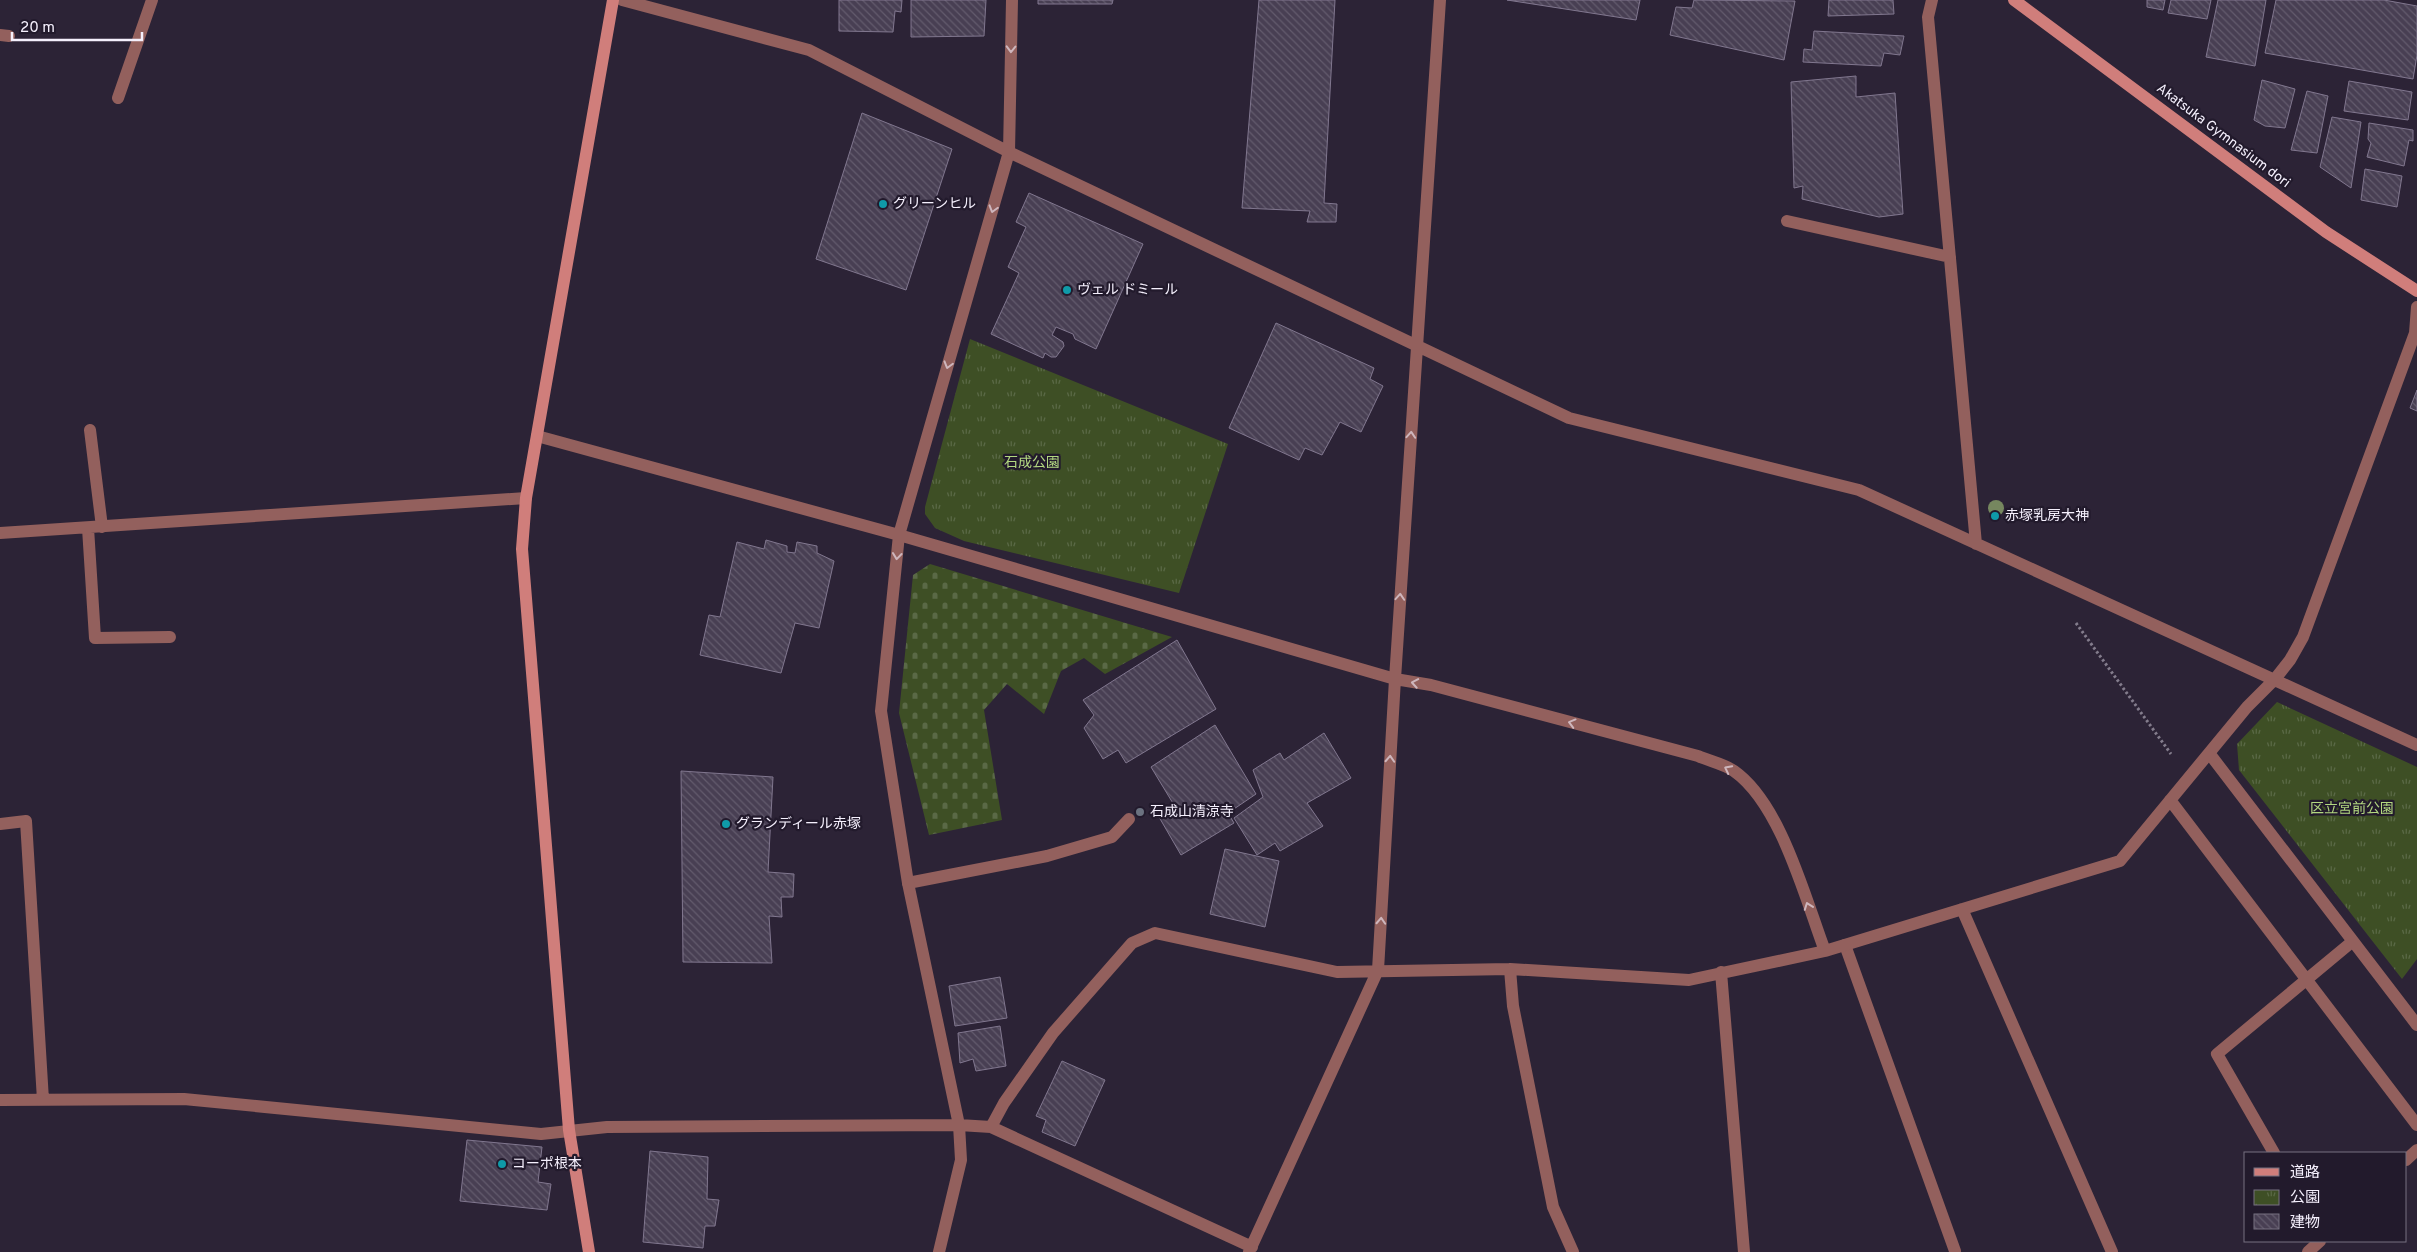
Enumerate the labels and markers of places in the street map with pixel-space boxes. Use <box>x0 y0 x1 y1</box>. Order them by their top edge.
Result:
place label: グリーンヒル <box>893 196 976 213</box>
marker: グリーンヒル <box>877 198 889 210</box>
place label: ヴェル ドミール <box>1077 282 1178 299</box>
marker: ヴェル ドミール <box>1061 284 1073 296</box>
place label: 赤塚乳房大神 <box>2005 508 2089 525</box>
marker: 赤塚乳房大神 <box>1989 510 2001 522</box>
place label: 石成山清涼寺 <box>1150 804 1234 821</box>
marker: 石成山清涼寺 <box>1134 806 1146 818</box>
place label: グランディール赤塚 <box>736 816 861 833</box>
marker: グランディール赤塚 <box>720 818 732 830</box>
place label: コーポ根本 <box>512 1156 582 1173</box>
marker: コーポ根本 <box>496 1158 508 1170</box>

